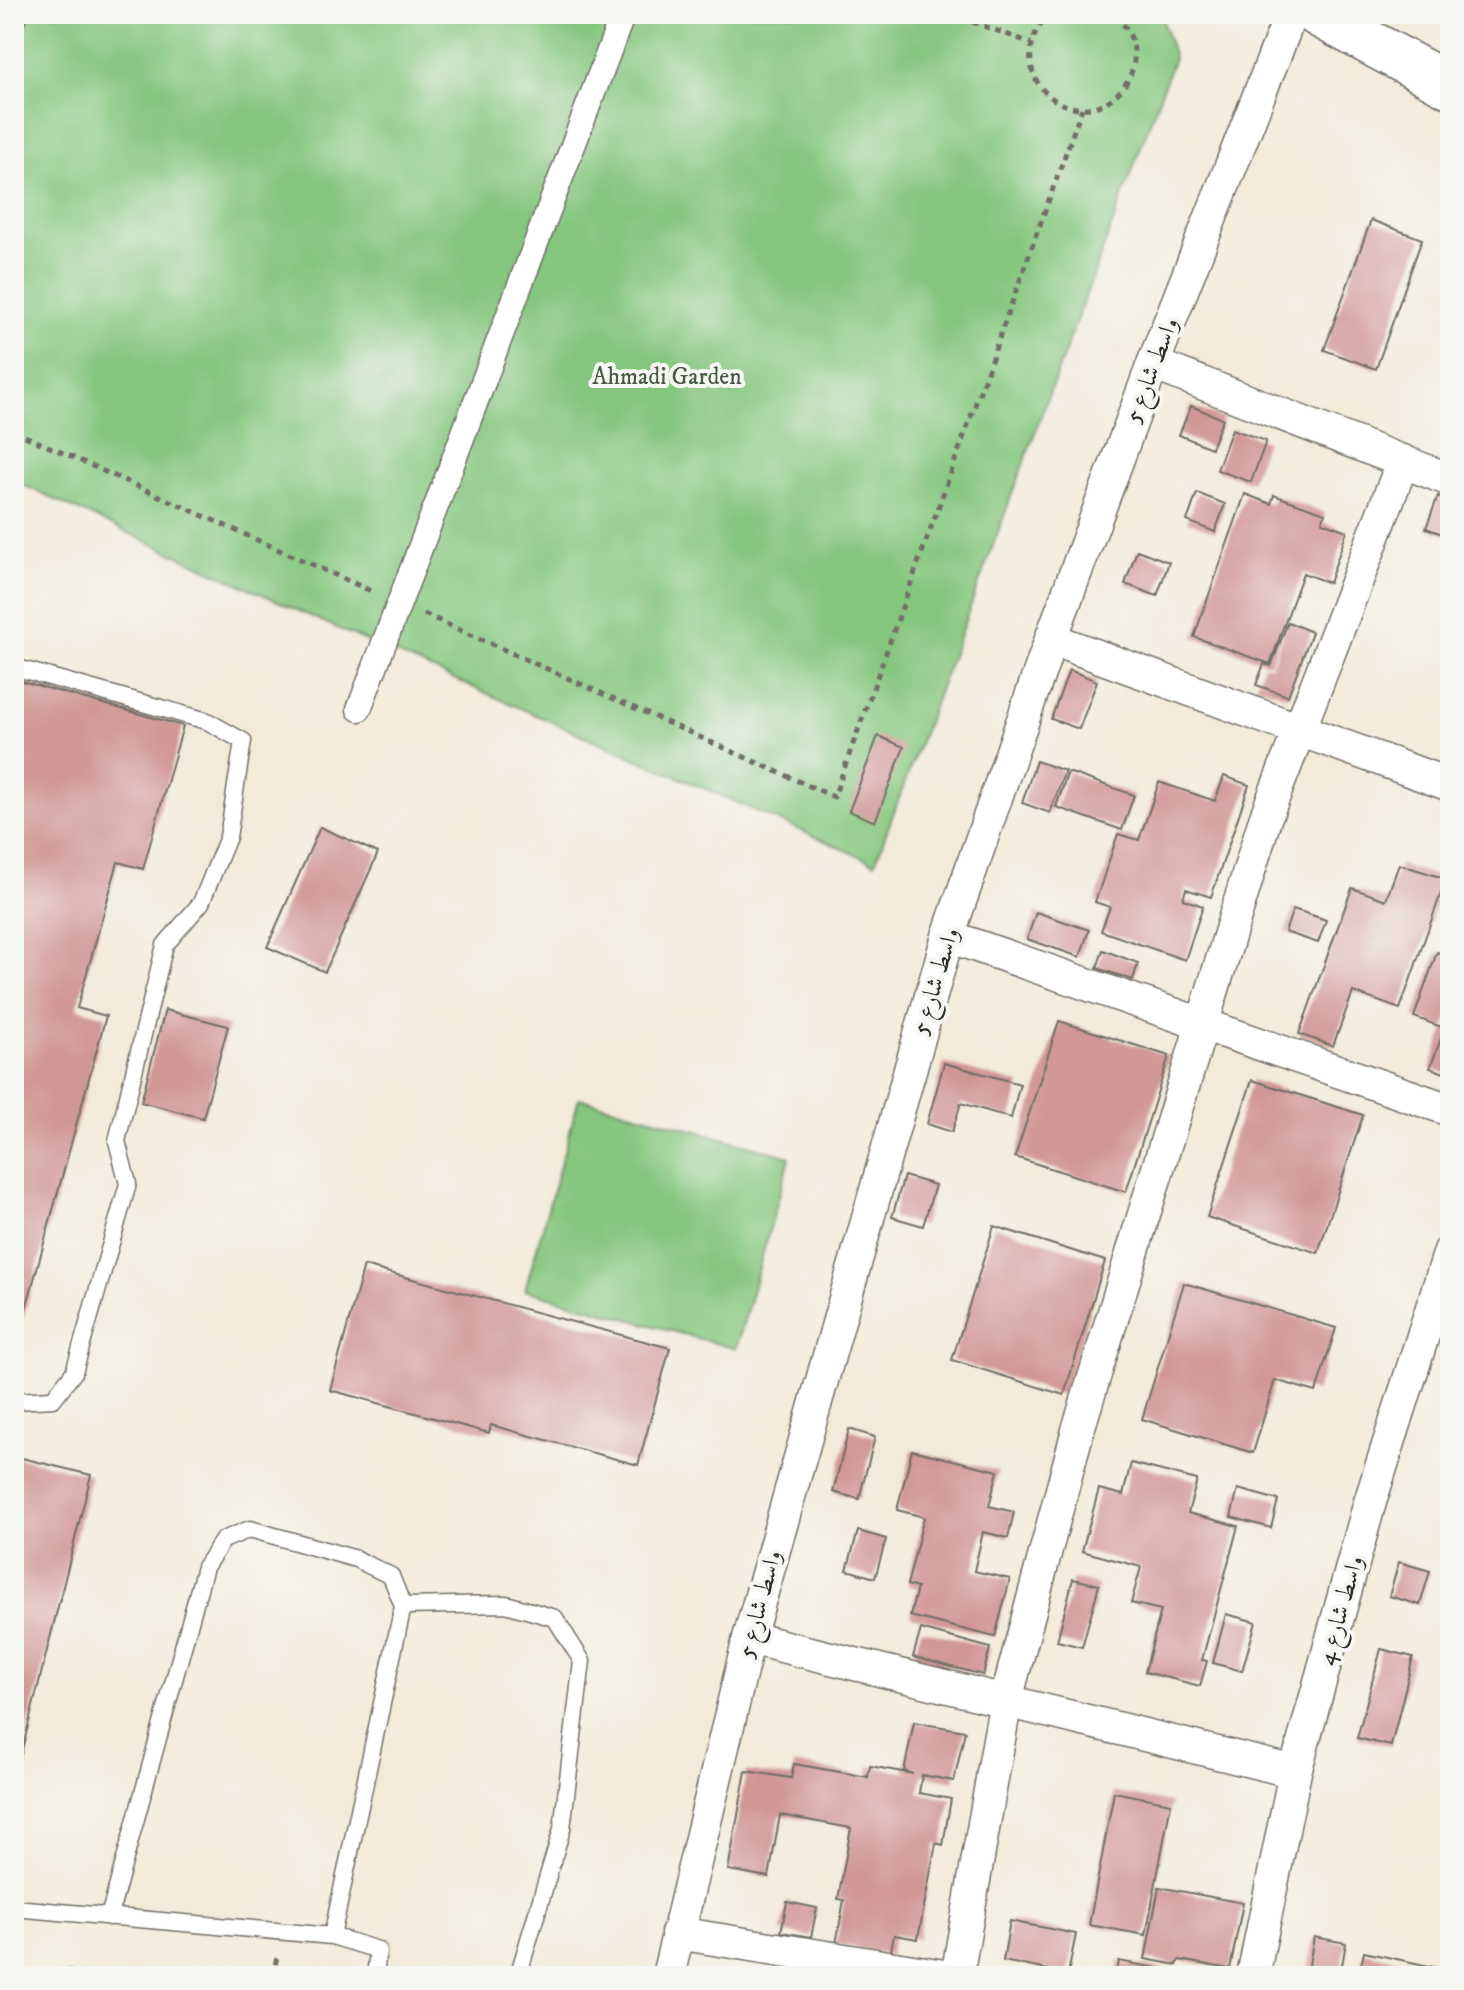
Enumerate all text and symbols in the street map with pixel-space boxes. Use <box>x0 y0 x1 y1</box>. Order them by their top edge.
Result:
street label: واسط شارع 5 <box>1118 313 1189 429</box>
park label: Ahmadi Garden <box>592 362 742 392</box>
street label: واسط شارع 5 <box>905 924 970 1040</box>
street label: واسط شارع 5 <box>731 1547 793 1662</box>
street label: واسط شارع 4 <box>1311 1552 1375 1669</box>

